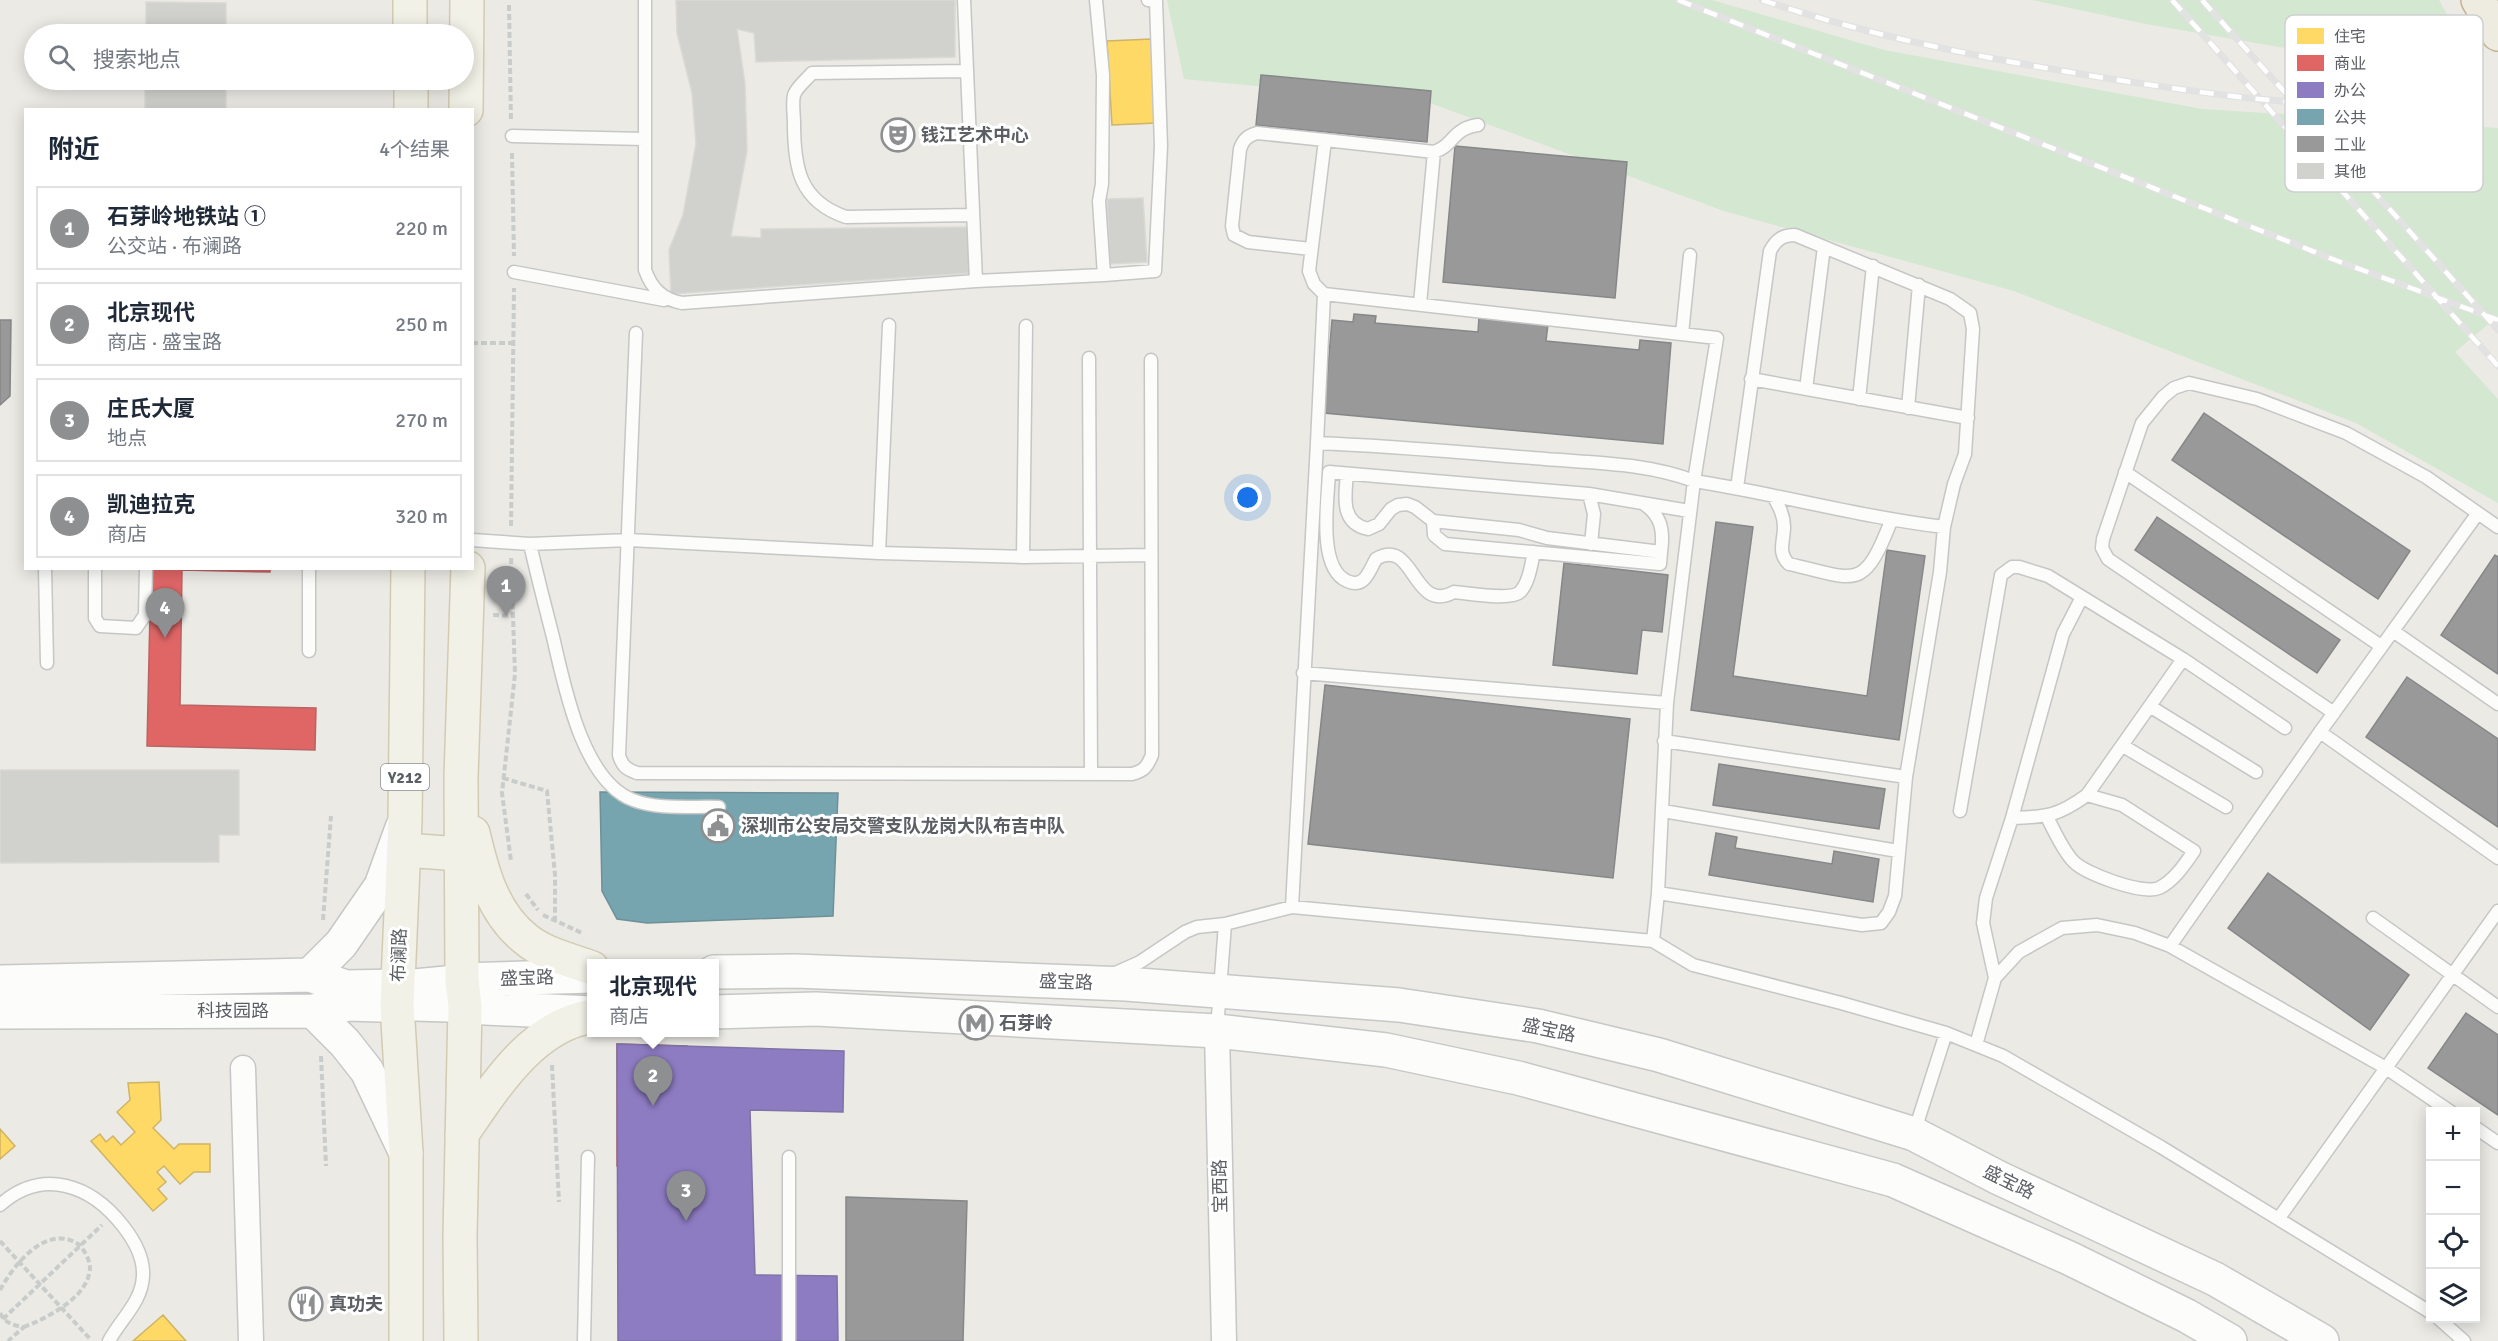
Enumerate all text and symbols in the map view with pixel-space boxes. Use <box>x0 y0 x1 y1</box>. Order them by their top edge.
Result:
legend <box>2285 15 2483 192</box>
search box <box>24 24 474 90</box>
text: 住宅 <box>2334 27 2366 47</box>
icon: search <box>45 41 78 74</box>
text: 搜索地点 <box>93 46 181 73</box>
text: 商业 <box>2334 54 2366 74</box>
text: 办公 <box>2334 81 2366 101</box>
text: 公共 <box>2334 108 2366 128</box>
theatre icon: 钱江艺术中心 <box>880 117 916 153</box>
place label: 钱江艺术中心 <box>921 124 1029 146</box>
text: 附近 <box>48 134 100 166</box>
text: 工业 <box>2334 135 2366 155</box>
text: 4个结果 <box>379 137 450 162</box>
text: 其他 <box>2334 162 2366 182</box>
text: 石芽岭地铁站 ① <box>107 203 266 230</box>
text: 1 <box>64 216 75 241</box>
text: 220 m <box>395 216 448 241</box>
text: 公交站 · 布澜路 <box>107 234 242 259</box>
text: 北京现代 <box>107 299 195 326</box>
text: 2 <box>64 312 75 337</box>
text: 250 m <box>395 312 448 337</box>
text: 商店 · 盛宝路 <box>107 330 222 355</box>
text: 庄氏大厦 <box>107 395 195 422</box>
text: 3 <box>64 408 75 433</box>
text: 270 m <box>395 408 448 433</box>
text: 地点 <box>107 426 147 451</box>
your location <box>1233 483 1262 512</box>
text: 凯迪拉克 <box>107 491 195 518</box>
text: 4 <box>64 504 75 529</box>
text: 320 m <box>395 504 448 529</box>
text: 商店 <box>107 522 147 547</box>
pin: 1 <box>486 566 526 616</box>
pin: 4 <box>146 588 184 638</box>
road number: Y212 <box>381 764 429 790</box>
public building icon: 深圳市公安局交警支队龙岗大队布吉中队 <box>700 808 736 844</box>
place label: 深圳市公安局交警支队龙岗大队布吉中队 <box>741 815 1065 837</box>
street label: 布澜路 <box>387 928 411 982</box>
popup <box>587 959 719 1037</box>
street label: 盛宝路 <box>500 966 554 990</box>
street label: 盛宝路 <box>1039 970 1093 994</box>
text: 北京现代 <box>609 973 697 1000</box>
street label: 科技园路 <box>197 1000 269 1022</box>
text: 商店 <box>609 1004 649 1029</box>
metro station icon: 石芽岭 <box>958 1005 994 1041</box>
place label: 石芽岭 <box>999 1012 1053 1034</box>
street label: 盛宝路 <box>1520 1014 1578 1046</box>
pin: 2 <box>634 1056 672 1106</box>
map controls <box>2426 1107 2480 1323</box>
button: + <box>2426 1107 2480 1161</box>
street label: 宝西路 <box>1209 1159 1231 1213</box>
street label: 盛宝路 <box>1980 1160 2038 1204</box>
button: − <box>2426 1161 2480 1215</box>
pin: 3 <box>666 1172 706 1221</box>
button: locate <box>2426 1215 2480 1269</box>
button: layers <box>2426 1269 2480 1323</box>
restaurant icon: 真功夫 <box>288 1286 324 1322</box>
place label: 真功夫 <box>329 1293 383 1315</box>

